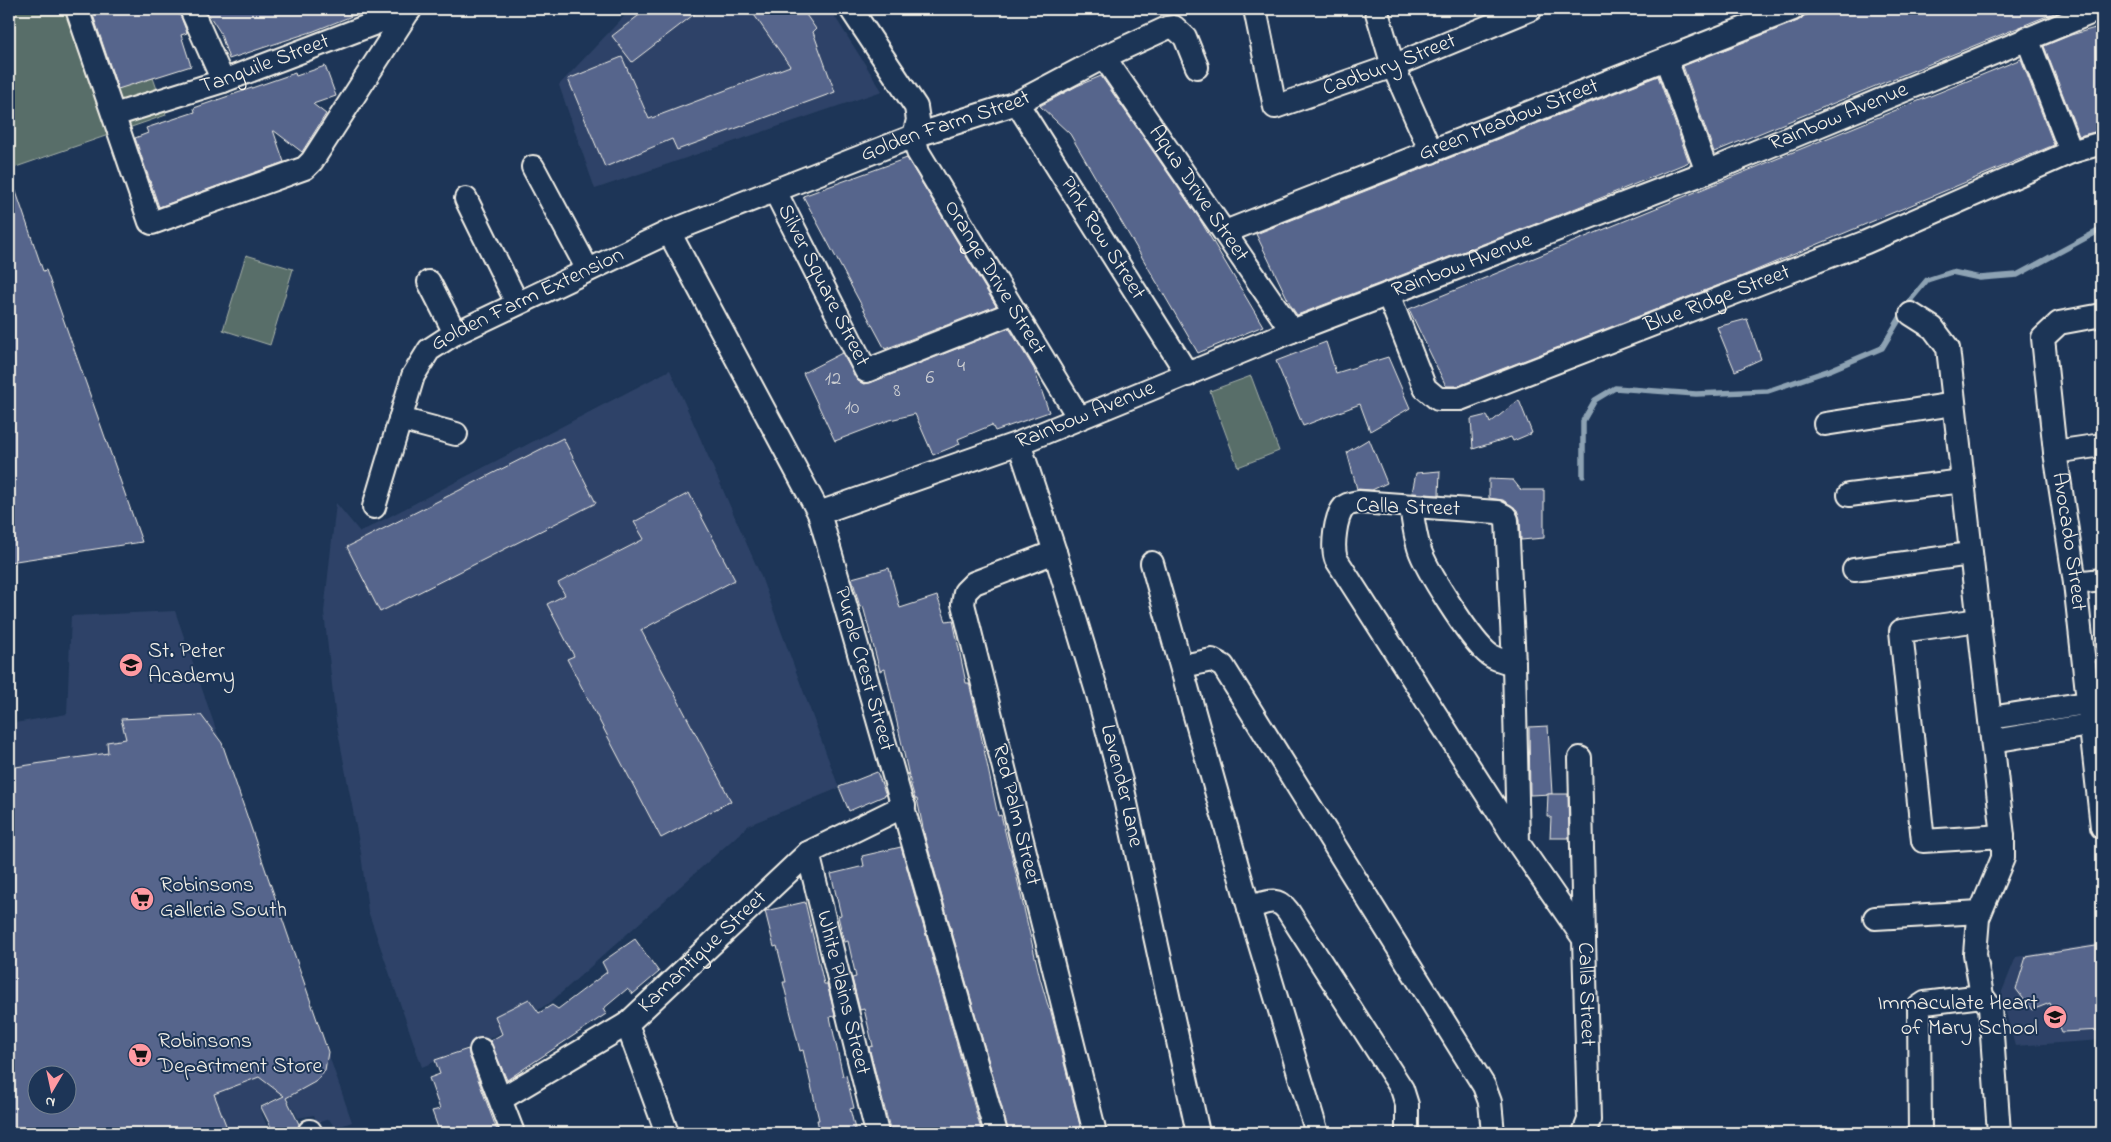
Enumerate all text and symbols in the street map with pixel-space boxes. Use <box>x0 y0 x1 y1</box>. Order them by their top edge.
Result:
street label: Cadbury Street <box>1319 25 1462 105</box>
street label: Tanguile Street <box>196 26 335 103</box>
street label: Green Meadow Street <box>1414 71 1604 170</box>
street label: Rainbow Avenue <box>1764 74 1913 160</box>
street label: Golden Farm Street <box>856 82 1037 171</box>
street label: Aqua Drive Street <box>1140 119 1257 269</box>
street label: Pink Row Street <box>1051 170 1153 307</box>
street label: Orange Drive Street <box>935 194 1054 362</box>
street label: Silver Square Street <box>768 199 878 373</box>
street label: Rainbow Avenue <box>1387 224 1537 307</box>
street label: Golden Farm Extension <box>425 240 630 361</box>
street label: Blue Ridge Street <box>1639 256 1796 343</box>
house number: 4 <box>957 352 965 381</box>
house number: 6 <box>926 364 935 393</box>
house number: 12 <box>825 365 841 394</box>
street label: Rainbow Avenue <box>1011 373 1160 458</box>
house number: 8 <box>893 377 901 406</box>
house number: 10 <box>845 394 860 423</box>
street label: Avocado Street <box>2042 470 2094 613</box>
street label: Calla Street <box>1355 490 1461 526</box>
street label: Purple Crest Street <box>825 583 902 756</box>
place label: St. Peter Academy <box>148 636 235 694</box>
school or university icon: St. Peter Academy <box>118 652 144 678</box>
street label: Lavender Lane <box>1091 721 1151 850</box>
street label: Red Palm Street <box>983 741 1049 890</box>
place label: Robinsons Galleria South <box>160 870 287 927</box>
street label: Kamantigue Street <box>631 883 775 1021</box>
supermarket icon: Robinsons Galleria South <box>129 886 155 912</box>
street label: White Plains Street <box>807 907 878 1079</box>
street label: Calla Street <box>1568 942 1603 1047</box>
place label: Immaculate Heart of Mary School <box>1877 988 2039 1046</box>
school or university icon: Immaculate Heart of Mary School <box>2042 1004 2068 1030</box>
place label: Robinsons Department Store <box>157 1026 323 1083</box>
supermarket icon: Robinsons Department Store <box>127 1042 153 1068</box>
north arrow <box>28 1064 78 1114</box>
text: N <box>44 1090 57 1112</box>

